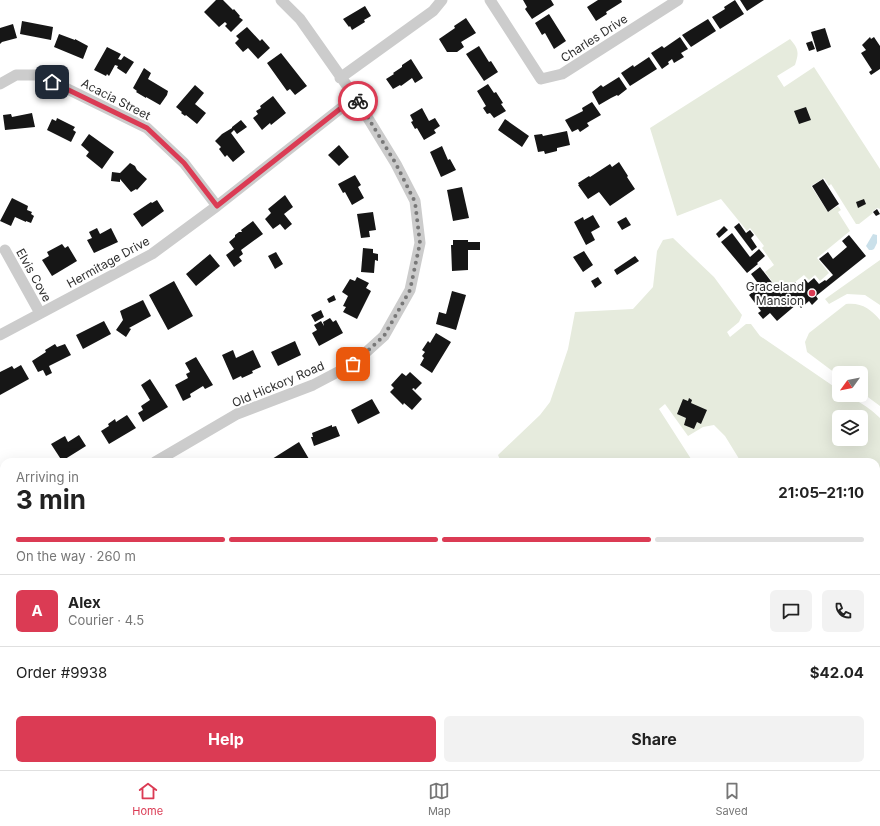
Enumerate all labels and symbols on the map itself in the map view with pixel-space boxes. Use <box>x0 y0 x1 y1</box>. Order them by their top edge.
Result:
street label: Charles Drive <box>558 11 630 65</box>
pin <box>35 65 69 99</box>
street label: Acacia Street <box>79 75 153 123</box>
courier <box>338 81 378 121</box>
street label: Hermitage Drive <box>64 233 152 291</box>
street label: Elvis Cove <box>13 246 55 304</box>
place label: Graceland Mansion <box>746 279 804 308</box>
marker: Graceland Mansion <box>807 288 817 298</box>
pin <box>336 347 370 381</box>
street label: Old Hickory Road <box>230 358 326 410</box>
north arrow <box>832 366 868 402</box>

